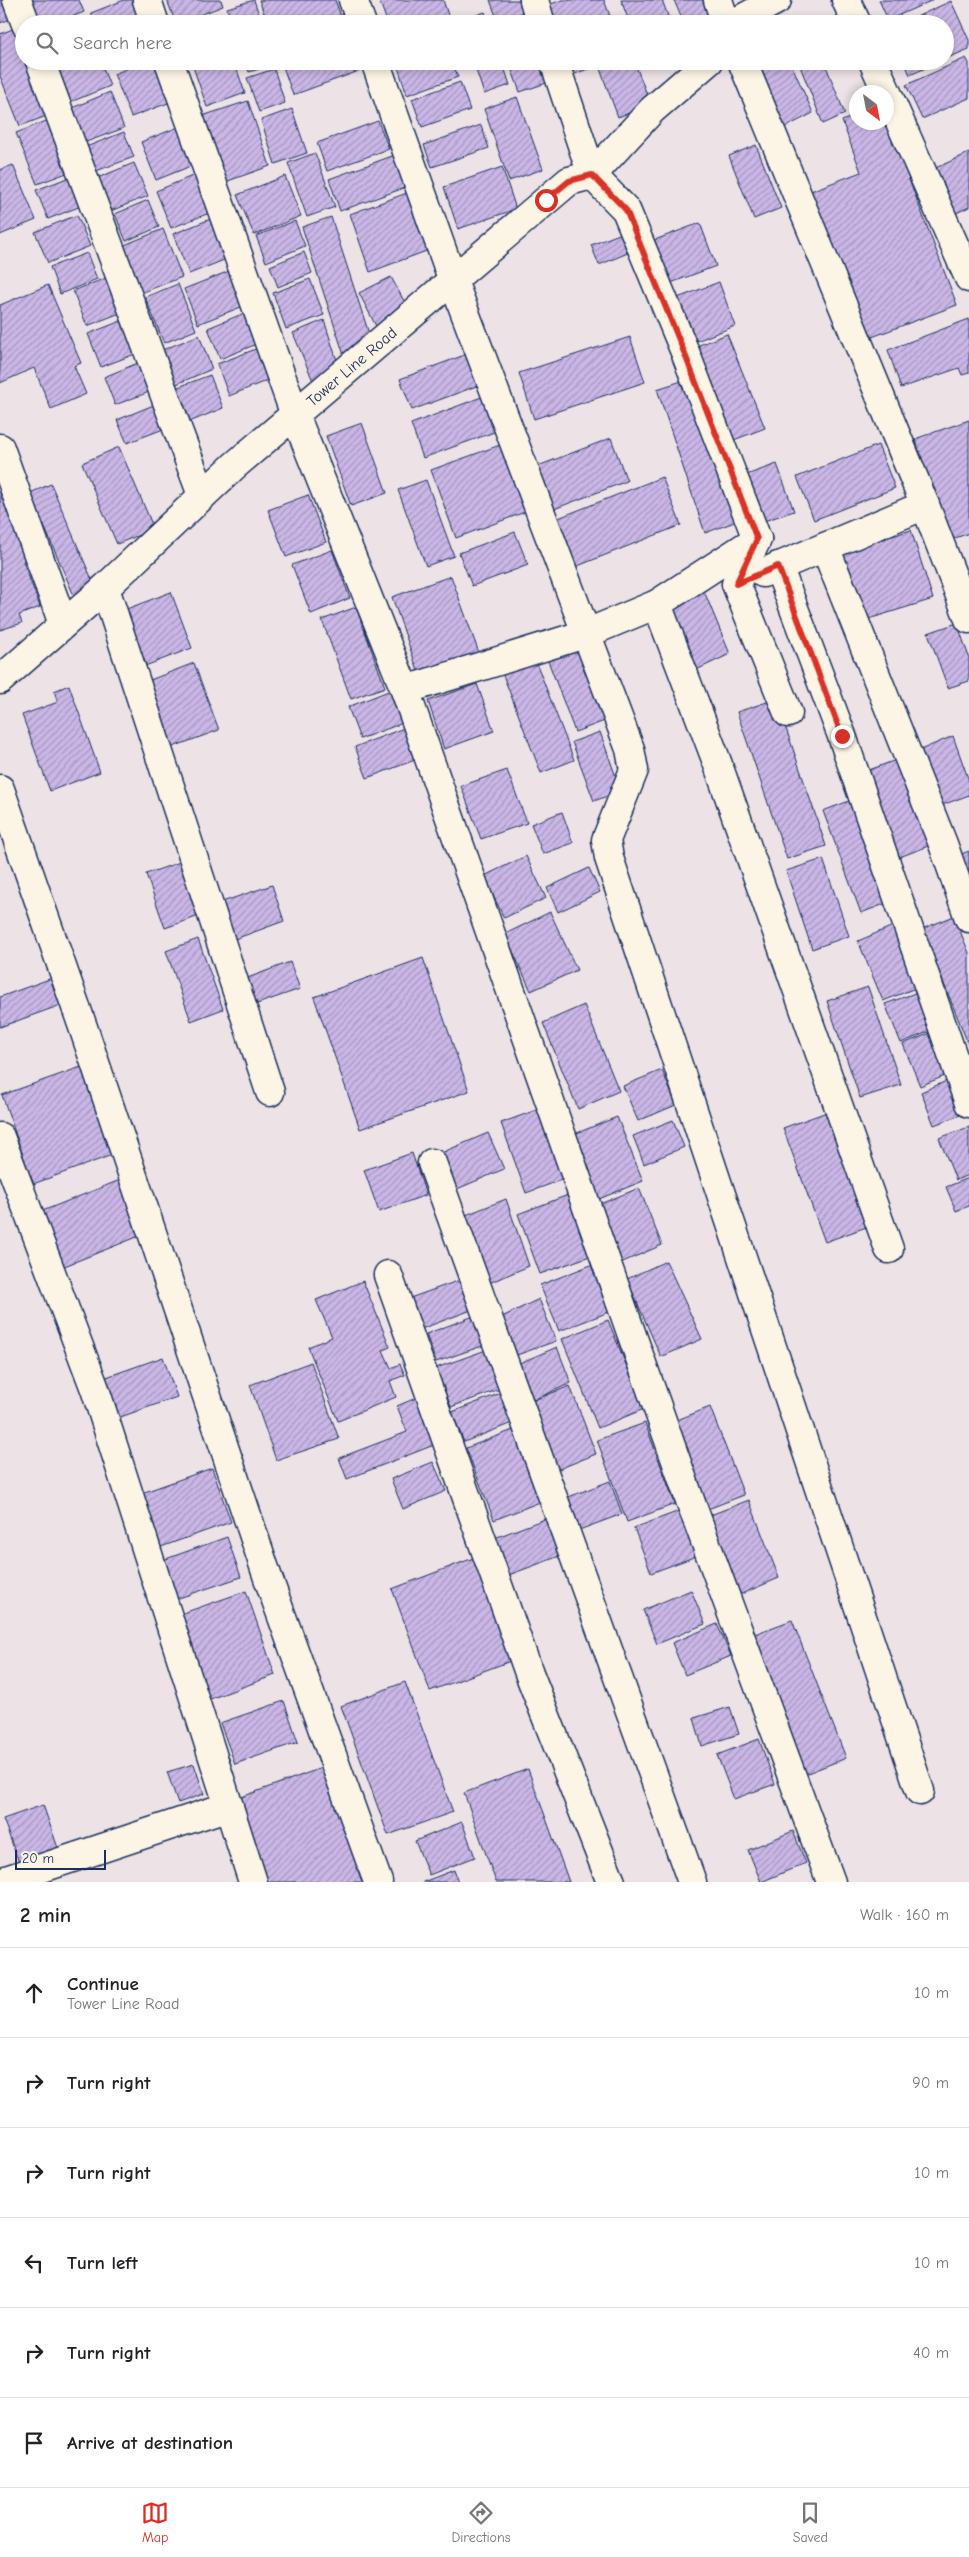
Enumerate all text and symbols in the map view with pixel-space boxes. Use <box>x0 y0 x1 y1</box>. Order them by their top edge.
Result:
search box <box>15 15 954 70</box>
icon: search <box>33 29 61 57</box>
text: Search here <box>73 32 172 54</box>
north arrow <box>849 85 894 130</box>
route start <box>535 189 558 212</box>
street label: Tower Line Road <box>303 324 401 410</box>
route end <box>831 725 854 748</box>
scale bar <box>15 1847 106 1870</box>
text: 20 m <box>22 1850 54 1867</box>
text: 2 min <box>20 1903 71 1927</box>
text: Walk · 160 m <box>860 1906 949 1924</box>
text: Continue <box>67 1973 139 1995</box>
icon: ahead <box>20 1979 48 2007</box>
text: 10 m <box>914 1984 949 2002</box>
text: Tower Line Road <box>67 1995 180 2013</box>
icon: right <box>20 2069 48 2097</box>
text: Turn right <box>67 2072 151 2094</box>
text: 90 m <box>912 2074 949 2092</box>
icon: right <box>20 2159 48 2187</box>
text: Turn right <box>67 2162 151 2184</box>
text: 10 m <box>914 2164 949 2182</box>
icon: left <box>20 2249 48 2277</box>
text: Turn left <box>67 2252 138 2274</box>
text: 10 m <box>914 2254 949 2272</box>
icon: right <box>20 2339 48 2367</box>
text: Turn right <box>67 2342 151 2364</box>
text: 40 m <box>913 2344 949 2362</box>
icon: arrive <box>20 2429 48 2457</box>
text: Arrive at destination <box>67 2432 233 2454</box>
tab: Map <box>141 2499 169 2546</box>
tab: Directions <box>451 2499 511 2546</box>
tab: Saved <box>793 2499 828 2546</box>

